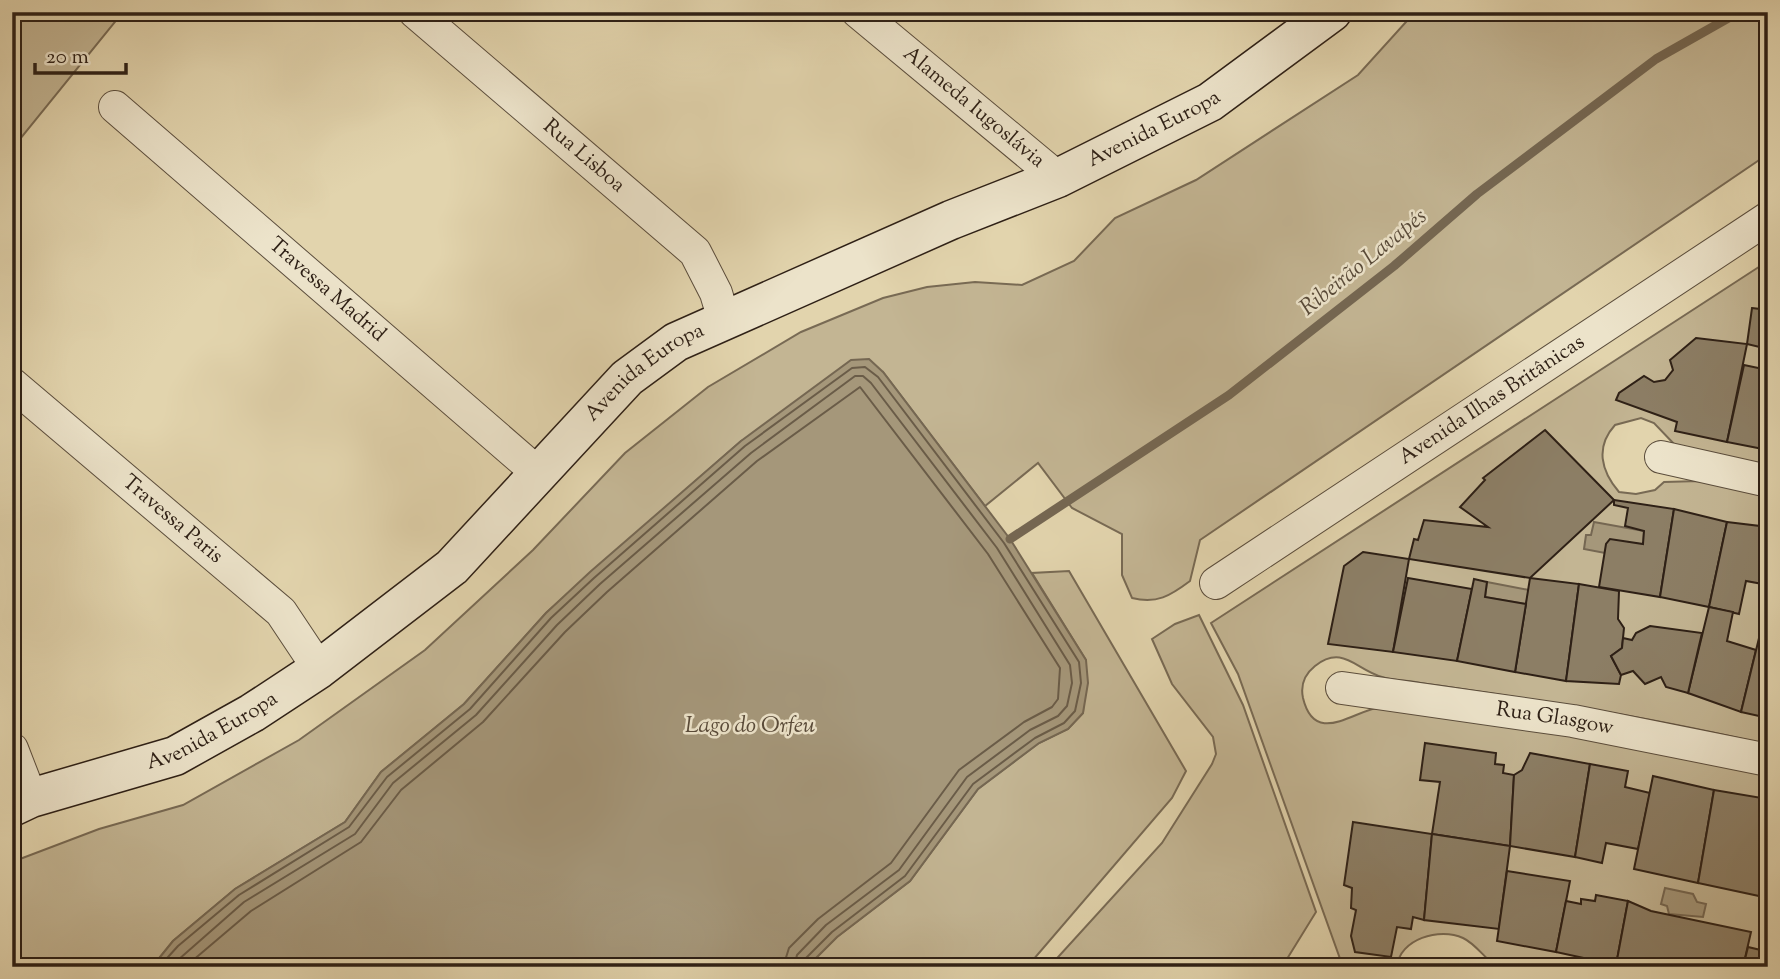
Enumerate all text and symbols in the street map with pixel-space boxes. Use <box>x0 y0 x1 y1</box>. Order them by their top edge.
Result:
scale bar <box>35 32 126 76</box>
street label: Alameda Iugoslávia <box>896 40 1051 176</box>
text: 20 m <box>46 43 89 73</box>
street label: Avenida Europa <box>1083 83 1228 176</box>
street label: Rua Lisboa <box>536 113 632 201</box>
water label: Ribeirão Lavapés <box>1293 201 1435 325</box>
street label: Travessa Madrid <box>261 231 392 350</box>
street label: Avenida Europa <box>578 316 709 429</box>
street label: Avenida Ilhas Britânicas <box>1393 328 1591 473</box>
street label: Travessa Paris <box>115 468 229 571</box>
street label: Avenida Europa <box>143 685 284 778</box>
street label: Rua Glasgow <box>1494 695 1616 744</box>
water label: Lago do Orfeu <box>685 710 815 743</box>

